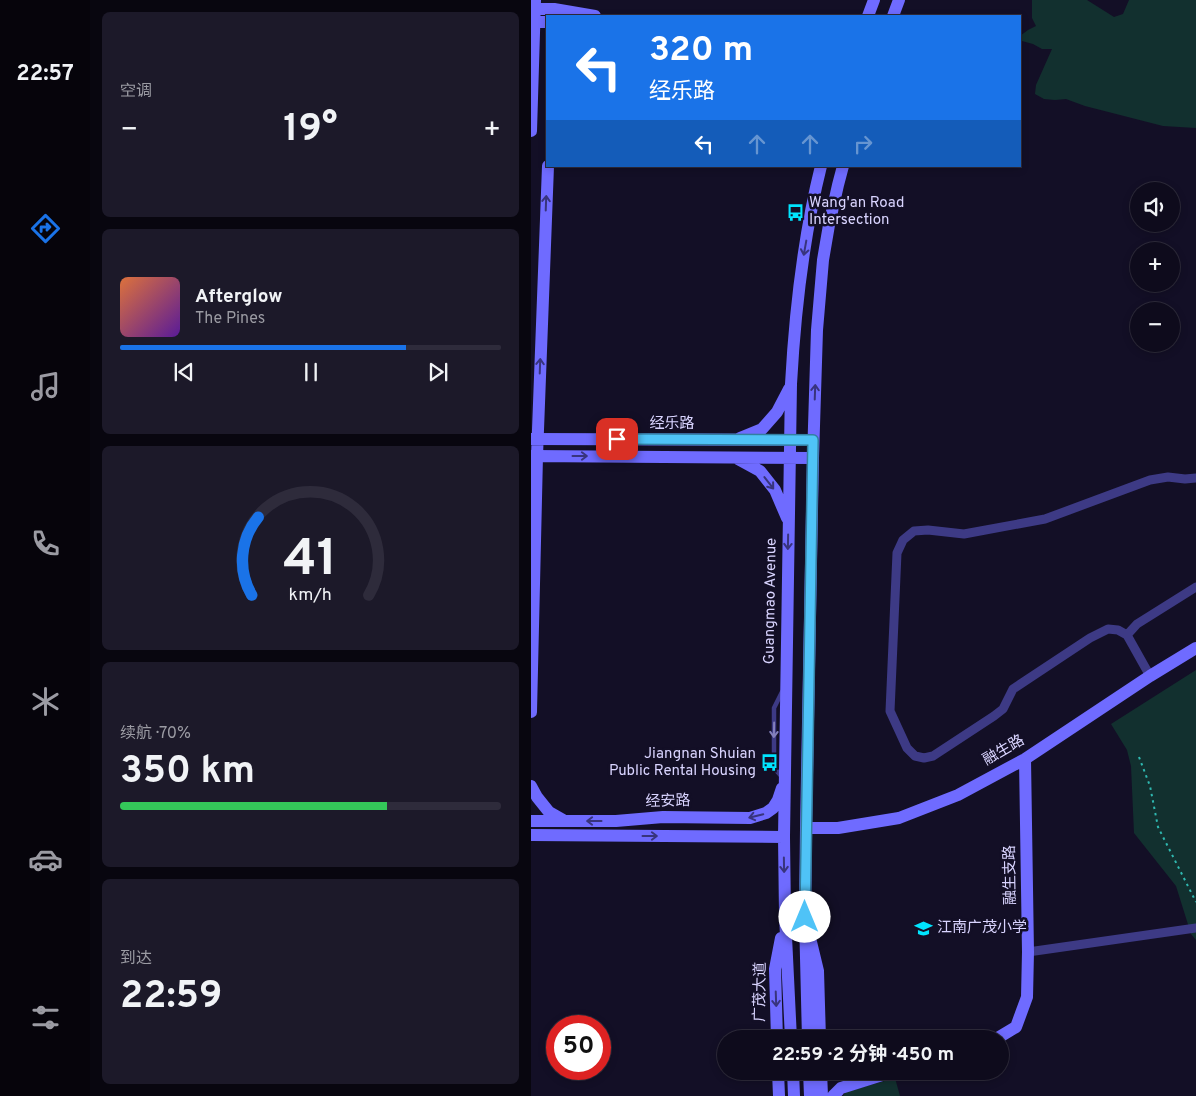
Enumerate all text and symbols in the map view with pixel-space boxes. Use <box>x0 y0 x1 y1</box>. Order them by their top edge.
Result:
text: 320 m <box>649 29 753 73</box>
icon: left <box>566 35 631 100</box>
text: 22:57 <box>16 61 74 88</box>
text: 经乐路 <box>649 79 715 106</box>
text: 空调 <box>120 82 152 102</box>
text: 19° <box>283 106 338 155</box>
text: − <box>120 113 138 149</box>
text: + <box>483 113 501 149</box>
icon: left <box>690 130 718 158</box>
icon: ahead <box>743 130 771 158</box>
icon: ahead <box>796 130 824 158</box>
icon: right <box>849 130 877 158</box>
map controls <box>1130 182 1180 352</box>
button: sound <box>1130 182 1180 232</box>
place label: Wang'an Road Intersection <box>809 194 904 230</box>
one-way arrow <box>542 196 551 212</box>
bus stop icon: Wang'an Road Intersection <box>785 202 805 222</box>
icon: directions <box>28 211 63 246</box>
one-way arrow <box>799 240 809 256</box>
button: + <box>1130 242 1180 292</box>
text: Afterglow <box>195 285 283 309</box>
button: − <box>1130 302 1180 352</box>
text: The Pines <box>195 309 265 329</box>
icon: previous <box>170 358 198 386</box>
icon: pause <box>297 358 325 386</box>
icon: next <box>424 358 452 386</box>
one-way arrow <box>536 358 545 374</box>
icon: music <box>28 369 63 404</box>
one-way arrow <box>810 384 820 400</box>
street label: 经乐路 <box>649 415 695 434</box>
pin <box>596 418 638 460</box>
icon: arrive <box>603 425 631 453</box>
one-way arrow <box>571 452 587 461</box>
one-way arrow <box>764 476 775 489</box>
icon: phone <box>28 526 63 561</box>
text: 41 <box>283 528 338 594</box>
one-way arrow <box>783 533 793 549</box>
street label: Guangmao Avenue <box>760 538 782 664</box>
text: km/h <box>289 584 332 607</box>
icon: climate <box>28 684 63 719</box>
one-way arrow <box>769 722 779 738</box>
text: 续航 · 70% <box>120 724 191 744</box>
street label: 融生路 <box>980 732 1028 770</box>
place label: Jiangnan Shuian Public Rental Housing <box>609 745 756 781</box>
text: 350 km <box>120 748 255 797</box>
bus stop icon: Jiangnan Shuian Public Rental Housing <box>760 753 780 773</box>
street label: 经安路 <box>645 792 691 812</box>
one-way arrow <box>748 812 764 821</box>
one-way arrow <box>586 816 602 826</box>
one-way arrow <box>641 831 657 841</box>
icon: car <box>28 842 63 877</box>
street label: 融生支路 <box>1001 845 1021 905</box>
one-way arrow <box>780 857 789 873</box>
position arrow <box>778 890 830 942</box>
school or university icon: 江南广茂小学 <box>913 918 933 938</box>
place label: 江南广茂小学 <box>937 919 1027 938</box>
text: 到达 <box>120 949 152 969</box>
street label: 广茂大道 <box>751 962 771 1022</box>
text: 22:59 <box>120 973 222 1022</box>
one-way arrow <box>771 990 781 1006</box>
icon: filters <box>28 1000 63 1035</box>
speed limit sign: 50 <box>546 1015 611 1080</box>
text: 22:59 · 2 分钟 · 450 m <box>772 1043 954 1067</box>

